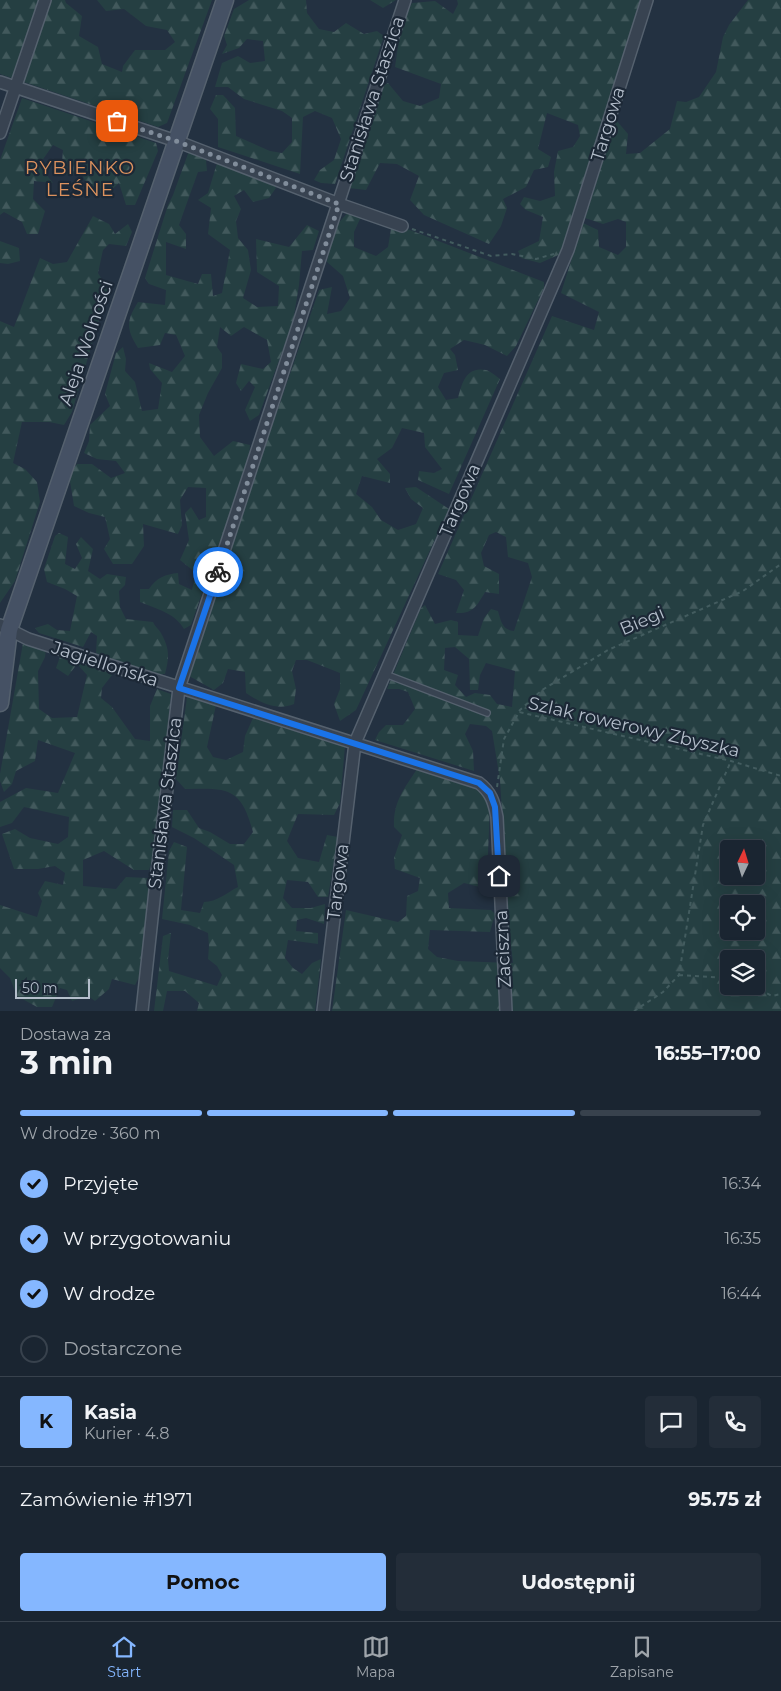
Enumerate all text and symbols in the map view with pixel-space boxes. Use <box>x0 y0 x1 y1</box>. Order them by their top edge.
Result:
street label: Stanisława Staszica <box>335 13 409 185</box>
street label: Targowa <box>586 84 630 164</box>
pin <box>96 100 138 142</box>
icon: bag <box>103 107 131 135</box>
district label: RYBIENKO LEŚNE <box>25 156 135 201</box>
street label: Aleja Wolności <box>54 277 118 409</box>
street label: Targowa <box>435 460 485 540</box>
courier <box>193 547 243 597</box>
icon: bike <box>204 558 232 586</box>
street label: Biegi <box>616 602 668 640</box>
street label: Jagiellońska <box>48 636 161 692</box>
street label: Szlak rowerowy Zbyszka <box>526 692 742 762</box>
street label: Stanisława Staszica <box>144 716 186 890</box>
north arrow <box>720 840 765 885</box>
map controls <box>720 840 765 995</box>
street label: Targowa <box>322 843 354 921</box>
pin <box>478 855 520 897</box>
icon: home <box>485 862 513 890</box>
button: locate <box>720 895 765 940</box>
street label: Zaciszna <box>490 910 516 988</box>
button: layers <box>720 950 765 995</box>
scale bar <box>15 976 90 999</box>
text: 50 m <box>22 979 58 997</box>
text: Dostawa za <box>20 1025 112 1044</box>
text: 16:55–17:00 <box>655 1042 761 1065</box>
text: 3 min <box>20 1043 113 1082</box>
text: W drodze · 360 m <box>20 1124 161 1143</box>
icon: check <box>20 1170 48 1198</box>
text: Przyjęte <box>63 1172 139 1195</box>
text: 16:34 <box>722 1174 761 1193</box>
icon: check <box>20 1225 48 1253</box>
text: W przygotowaniu <box>63 1227 231 1250</box>
text: 16:35 <box>724 1229 761 1248</box>
icon: check <box>20 1280 48 1308</box>
text: W drodze <box>63 1282 155 1305</box>
text: 16:44 <box>721 1284 761 1303</box>
text: Dostarczone <box>63 1337 182 1360</box>
button: chat <box>645 1396 697 1448</box>
button: phone <box>709 1396 761 1448</box>
text: Kasia <box>84 1401 137 1424</box>
text: K <box>39 1410 53 1433</box>
text: Kurier · 4.8 <box>84 1424 170 1443</box>
text: Zamówienie #1971 <box>20 1488 193 1511</box>
text: 95.75 zł <box>688 1488 761 1511</box>
button: Pomoc <box>20 1553 386 1611</box>
button: Udostępnij <box>396 1553 761 1611</box>
tab: Start <box>107 1633 141 1681</box>
tab: Mapa <box>356 1633 395 1681</box>
tab: Zapisane <box>610 1633 674 1681</box>

